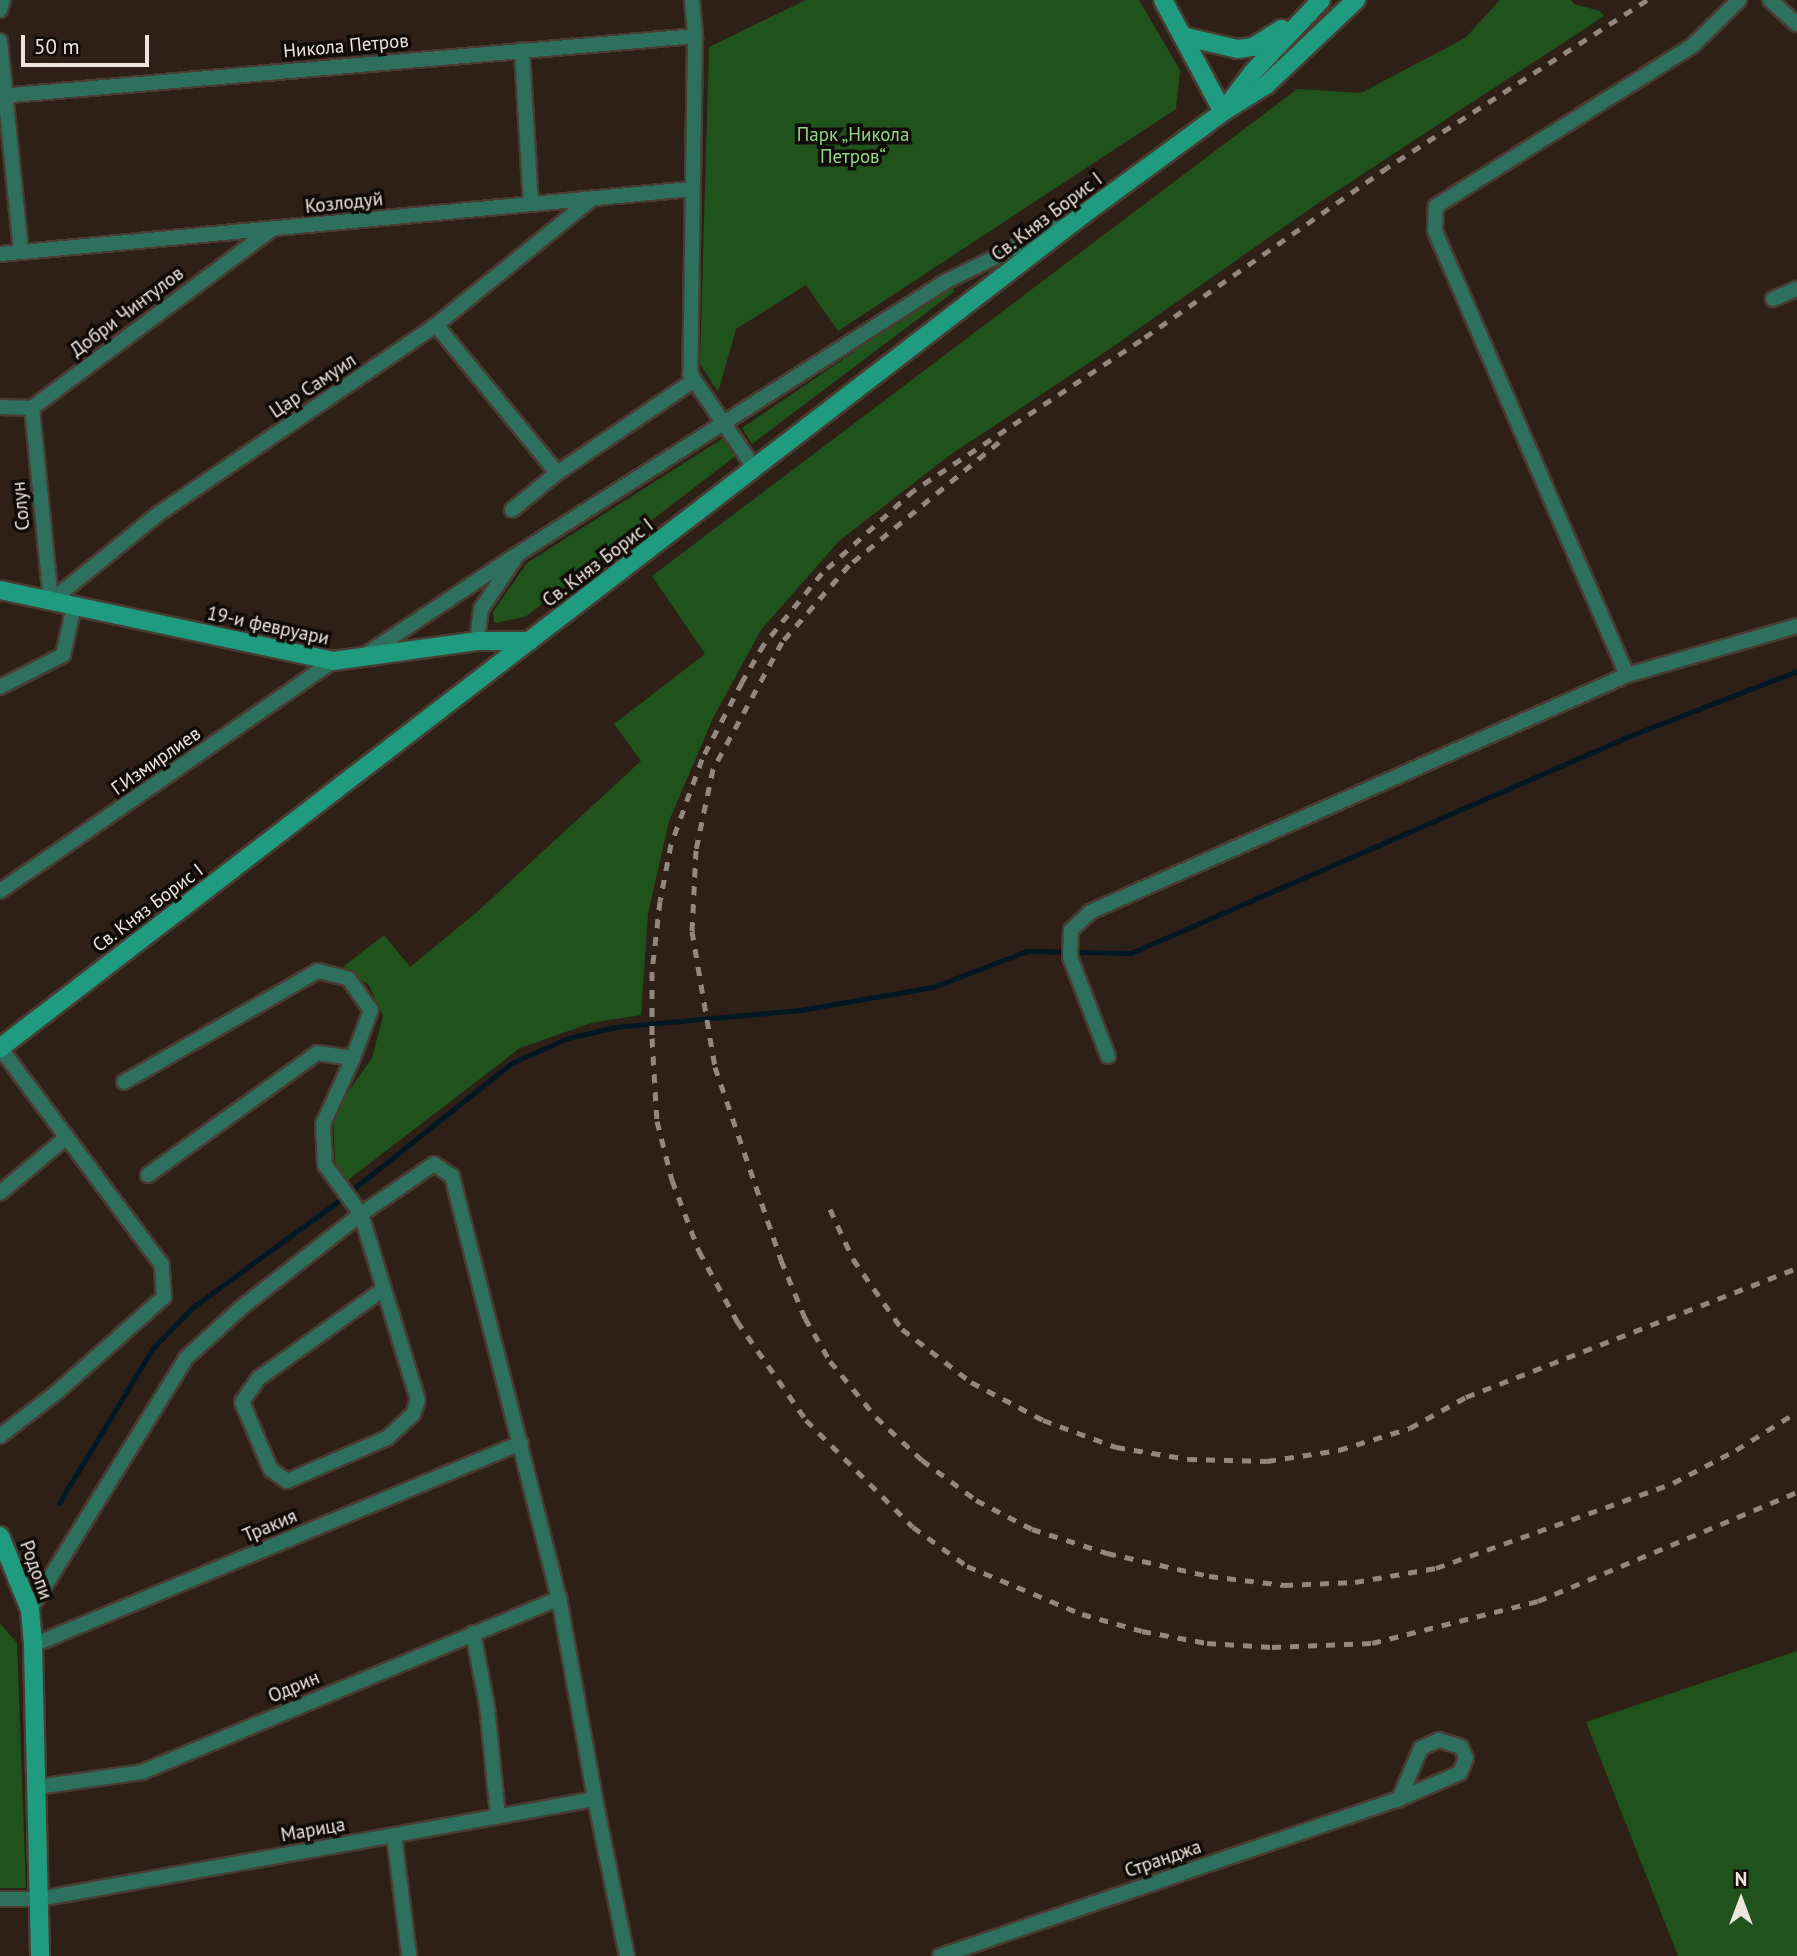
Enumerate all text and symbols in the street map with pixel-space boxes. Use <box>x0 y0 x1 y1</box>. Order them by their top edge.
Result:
scale bar <box>24 21 152 65</box>
street label: Никола Петров <box>282 29 410 63</box>
text: 50 m <box>34 33 80 60</box>
park label: Парк „Никола Петров“ <box>796 124 910 168</box>
street label: Св. Княз Борис I <box>987 167 1107 267</box>
street label: Козлодуй <box>304 188 384 218</box>
street label: Добри Чинтулов <box>66 262 188 362</box>
street label: Цар Самуил <box>266 349 360 423</box>
street label: Солун <box>7 480 35 532</box>
street label: Св. Княз Борис I <box>538 513 658 613</box>
street label: 19-и февруари <box>205 602 331 650</box>
street label: Г.Измирлиев <box>107 722 205 800</box>
street label: Св. Княз Борис I <box>88 858 208 958</box>
street label: Тракия <box>239 1504 301 1548</box>
street label: Родопи <box>15 1537 57 1603</box>
street label: Одрин <box>265 1666 323 1708</box>
street label: Марица <box>279 1813 347 1847</box>
street label: Странджа <box>1122 1835 1204 1883</box>
north arrow <box>1706 1865 1776 1935</box>
text: N <box>1735 1867 1747 1891</box>

